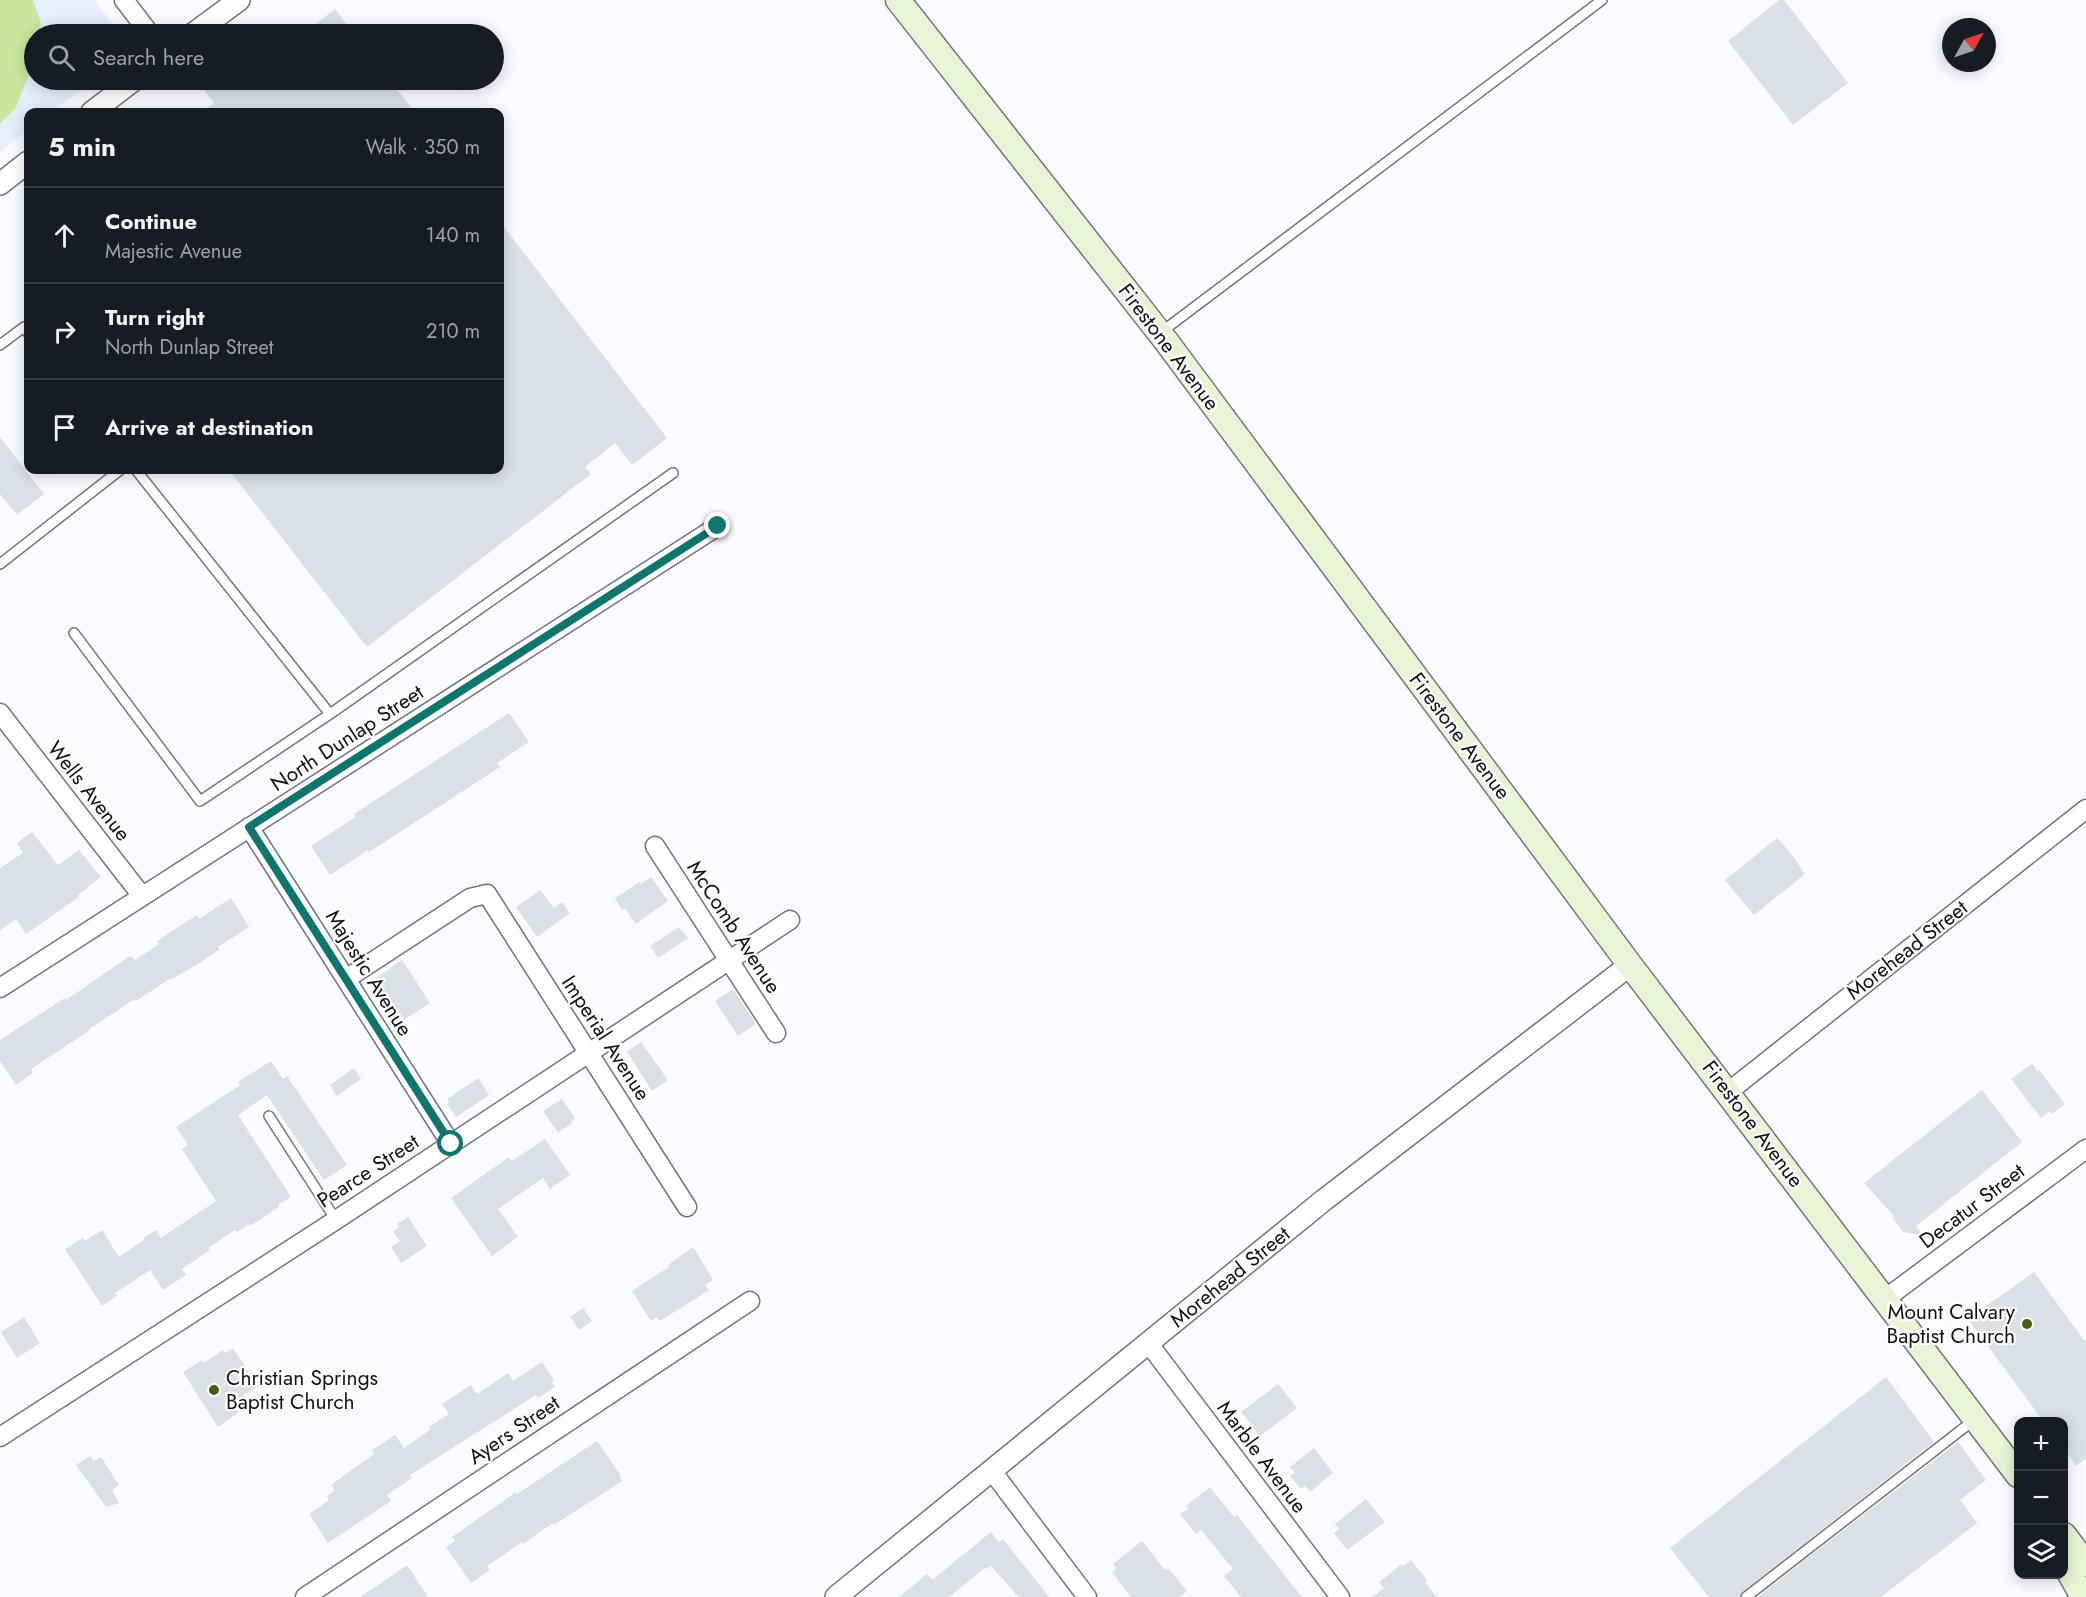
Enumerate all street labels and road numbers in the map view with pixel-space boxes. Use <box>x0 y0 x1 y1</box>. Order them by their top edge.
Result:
street label: Firestone Avenue <box>1111 277 1227 417</box>
street label: Firestone Avenue <box>1402 666 1518 806</box>
street label: North Dunlap Street <box>265 677 429 799</box>
street label: Wells Avenue <box>40 735 138 848</box>
street label: McComb Avenue <box>680 855 788 999</box>
street label: Morehead Street <box>1840 893 1974 1007</box>
street label: Majestic Avenue <box>318 904 420 1042</box>
street label: Imperial Avenue <box>554 970 658 1107</box>
street label: Firestone Avenue <box>1695 1054 1811 1194</box>
street label: Pearce Street <box>311 1127 425 1215</box>
street label: Decatur Street <box>1913 1156 2031 1256</box>
street label: Morehead Street <box>1164 1219 1296 1335</box>
street label: Ayers Street <box>462 1388 566 1472</box>
street label: Marble Avenue <box>1210 1395 1314 1520</box>

